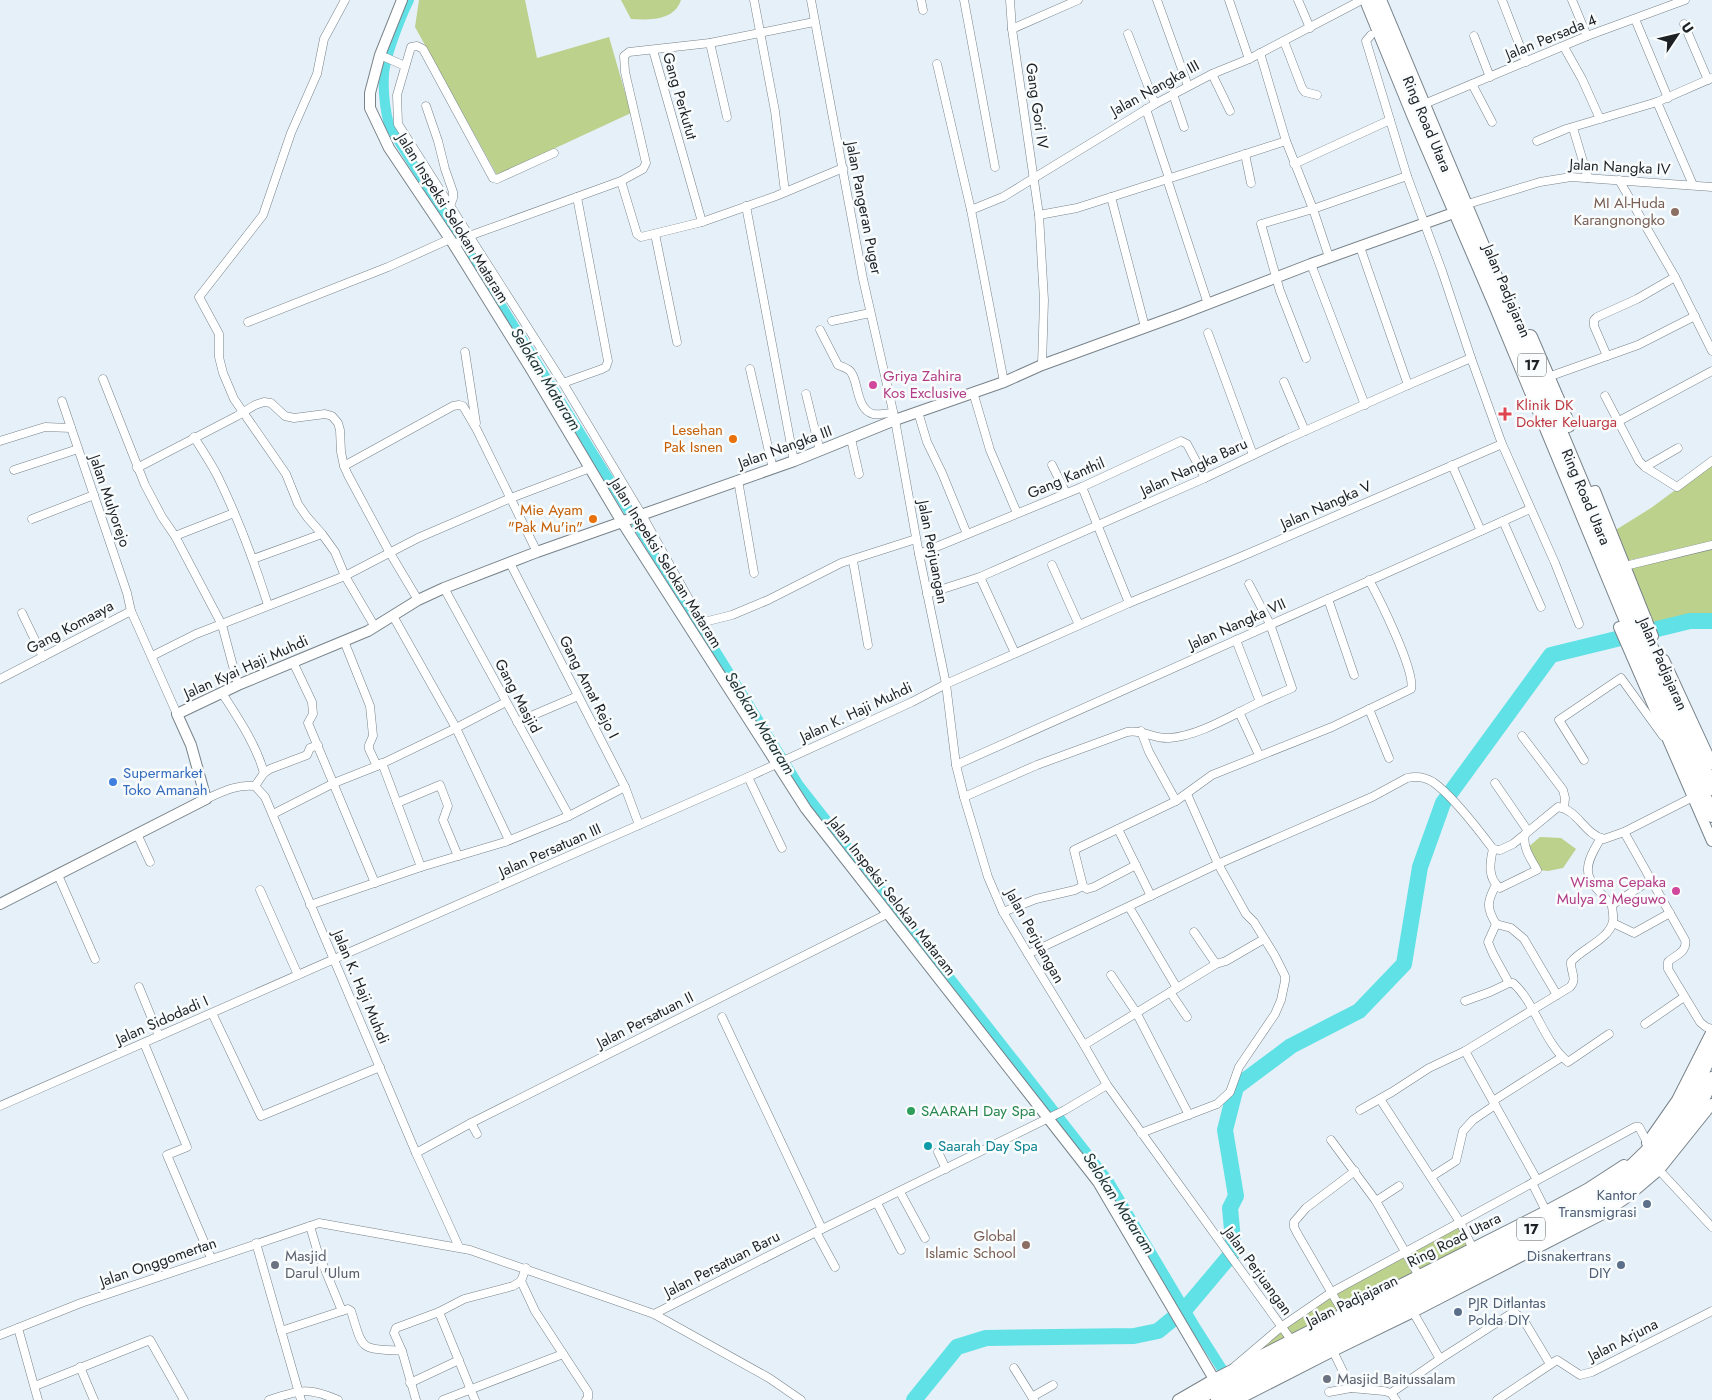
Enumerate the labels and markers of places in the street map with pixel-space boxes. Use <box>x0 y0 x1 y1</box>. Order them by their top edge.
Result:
place label: MI Al-Huda Karangnongko <box>1573 192 1665 231</box>
marker: MI Al-Huda Karangnongko <box>1669 206 1681 218</box>
place label: Griya Zahira Kos Exclusive <box>883 365 967 404</box>
marker: Griya Zahira Kos Exclusive <box>867 379 879 391</box>
place label: Klinik DK Dokter Keluarga <box>1516 394 1617 433</box>
marker: Klinik DK Dokter Keluarga <box>1498 407 1512 421</box>
place label: Lesehan Pak Isnen <box>664 419 723 458</box>
marker: Lesehan Pak Isnen <box>727 433 739 445</box>
place label: Mie Ayam "Pak Mu'in" <box>508 499 583 538</box>
marker: Mie Ayam "Pak Mu'in" <box>587 513 599 525</box>
place label: Supermarket Toko Amanah <box>123 762 208 801</box>
marker: Supermarket Toko Amanah <box>107 776 119 788</box>
place label: Wisma Cepaka Mulya 2 Meguwo <box>1557 871 1666 910</box>
marker: Wisma Cepaka Mulya 2 Meguwo <box>1670 885 1682 897</box>
place label: SAARAH Day Spa <box>921 1100 1035 1122</box>
marker: SAARAH Day Spa <box>905 1105 917 1117</box>
place label: Saarah Day Spa <box>938 1135 1038 1157</box>
marker: Saarah Day Spa <box>922 1140 934 1152</box>
place label: Kantor Transmigrasi <box>1558 1184 1638 1223</box>
marker: Kantor Transmigrasi <box>1641 1198 1653 1210</box>
place label: Global Islamic School <box>925 1225 1016 1264</box>
marker: Global Islamic School <box>1020 1239 1032 1251</box>
place label: Masjid Darul 'Ulum <box>285 1245 360 1284</box>
place label: Disnakertrans DIY <box>1527 1245 1612 1284</box>
marker: Masjid Darul 'Ulum <box>269 1259 281 1271</box>
marker: Disnakertrans DIY <box>1615 1259 1627 1271</box>
place label: PJR Ditlantas Polda DIY <box>1468 1292 1546 1331</box>
marker: PJR Ditlantas Polda DIY <box>1452 1306 1464 1318</box>
place label: Masjid Baitussalam <box>1337 1368 1456 1390</box>
marker: Masjid Baitussalam <box>1321 1373 1333 1385</box>

